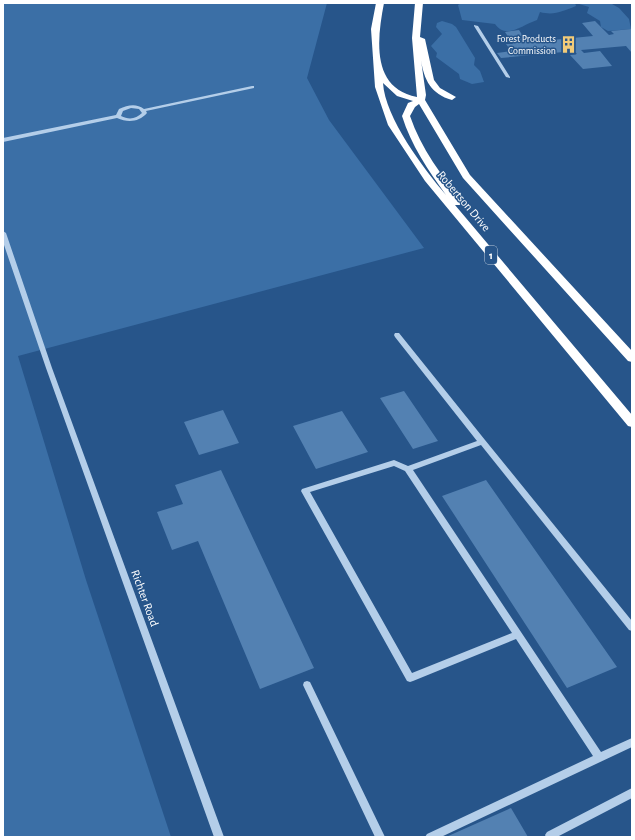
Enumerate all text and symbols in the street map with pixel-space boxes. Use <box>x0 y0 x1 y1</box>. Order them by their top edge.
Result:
place label: Forest Products Commission <box>497 34 556 56</box>
building icon: Forest Products Commission <box>559 35 579 55</box>
street label: Robertson Drive <box>435 168 493 234</box>
road number: 1 <box>485 246 497 264</box>
street label: Richter Road <box>129 568 161 628</box>

